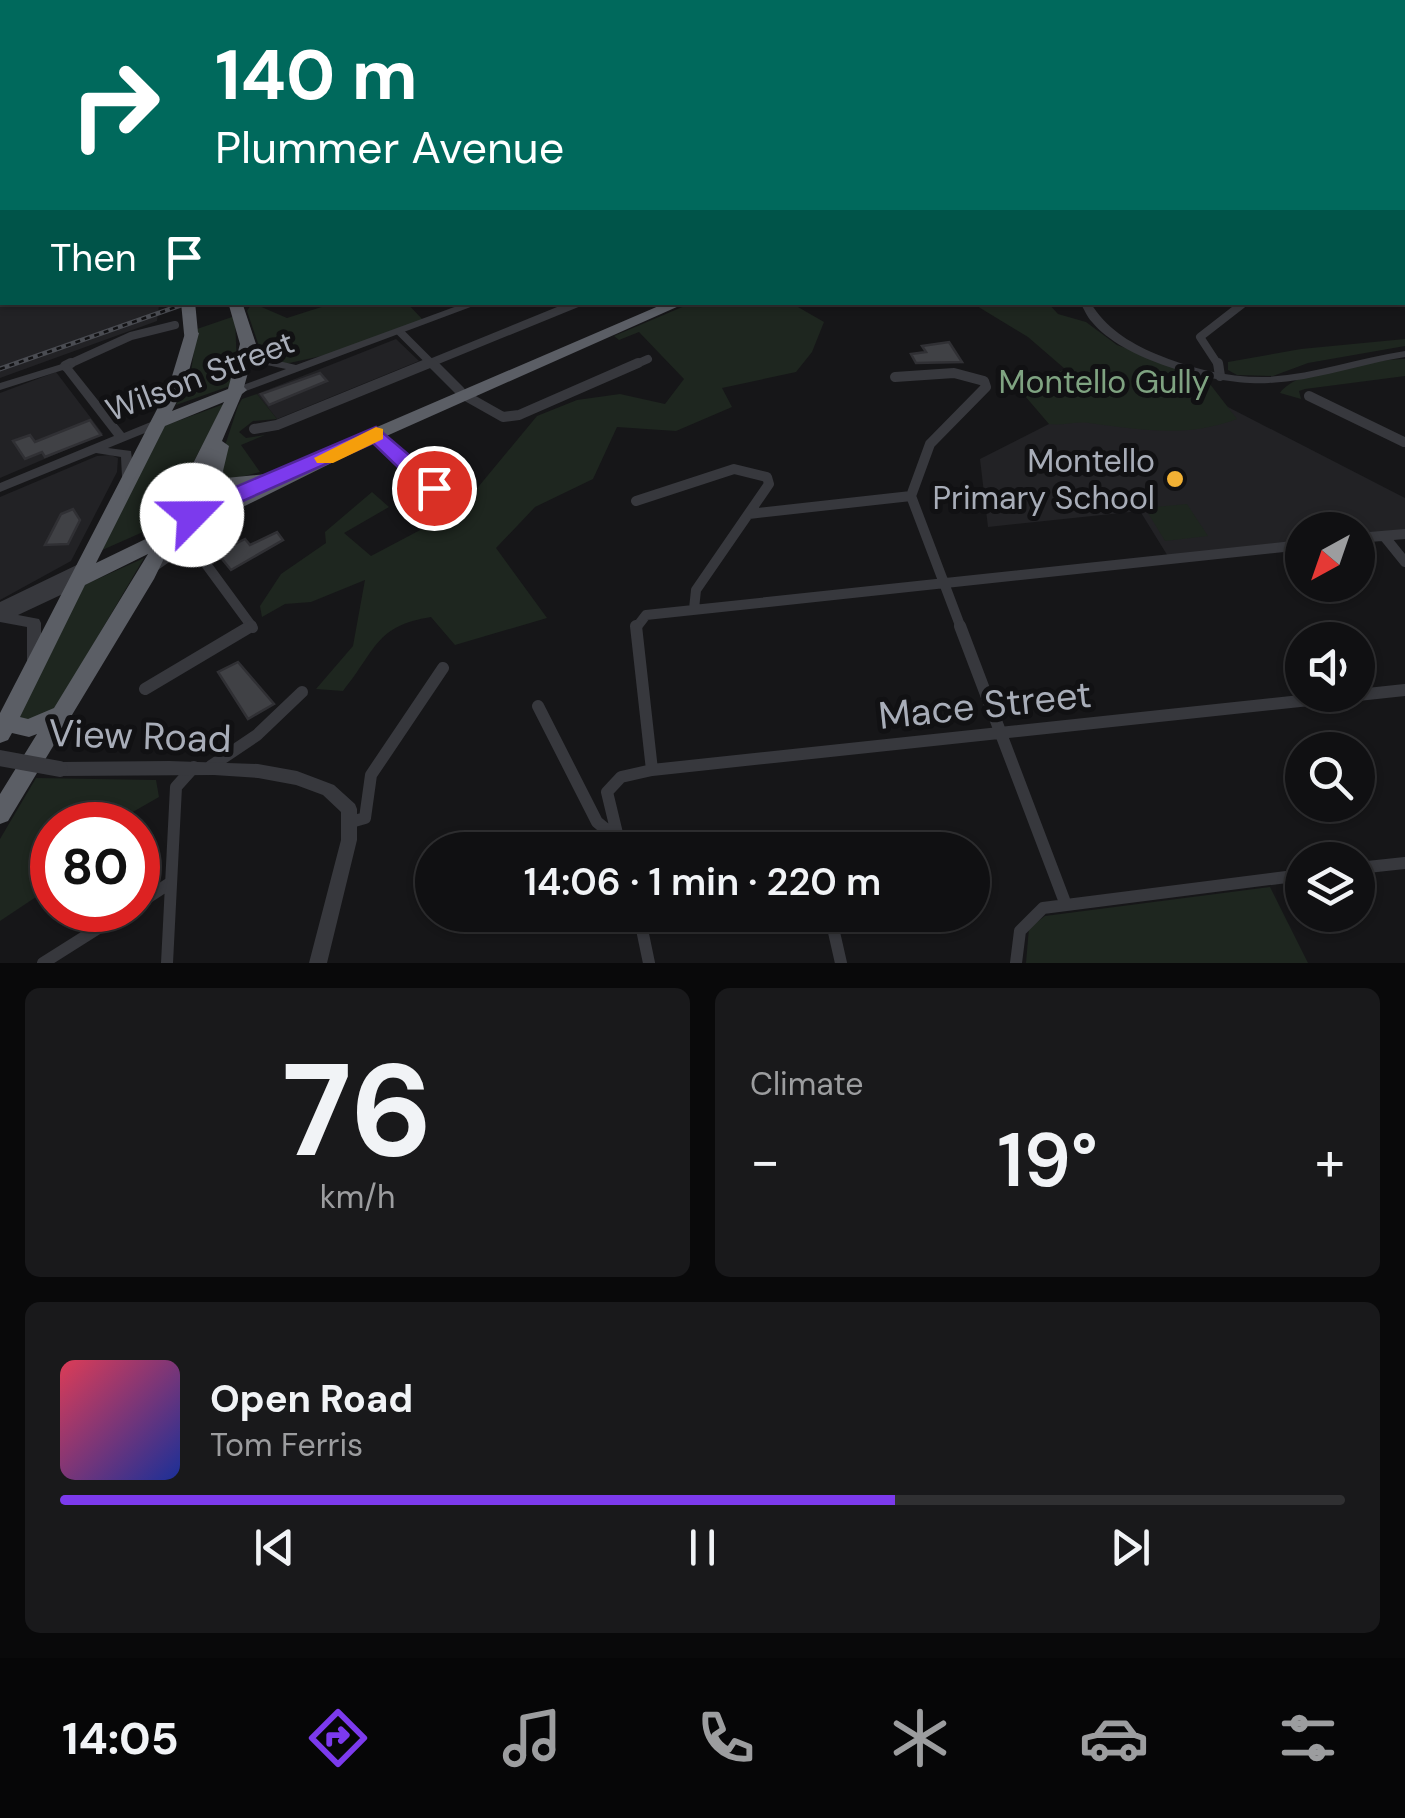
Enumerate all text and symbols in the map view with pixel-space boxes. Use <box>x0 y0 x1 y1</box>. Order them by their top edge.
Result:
text: 140 m <box>215 30 418 121</box>
icon: right <box>50 40 180 170</box>
text: Plummer Avenue <box>215 118 564 177</box>
icon: arrive <box>157 230 212 285</box>
text: Then <box>50 233 137 283</box>
street label: Wilson Street <box>100 321 300 431</box>
park label: Montello Gully <box>999 361 1210 403</box>
place label: Montello Primary School <box>933 440 1155 519</box>
pin <box>392 446 477 531</box>
icon: arrive <box>407 461 462 516</box>
position arrow <box>140 463 244 567</box>
marker: Montello Primary School <box>1164 468 1186 490</box>
north arrow <box>1285 512 1375 602</box>
map controls <box>1285 512 1375 932</box>
button: sound <box>1285 622 1375 712</box>
street label: Mace Street <box>876 669 1094 741</box>
street label: View Road <box>48 708 232 764</box>
button: search <box>1285 732 1375 822</box>
speed limit sign: 80 <box>30 802 160 932</box>
button: layers <box>1285 842 1375 932</box>
text: 14:06 · 1 min · 220 m <box>524 857 881 907</box>
text: 76 <box>282 1026 433 1195</box>
text: Climate <box>750 1063 864 1105</box>
text: 19° <box>997 1112 1098 1209</box>
text: − <box>750 1125 780 1197</box>
text: + <box>1315 1125 1345 1197</box>
text: km/h <box>320 1176 395 1218</box>
text: Open Road <box>210 1374 413 1424</box>
text: Tom Ferris <box>210 1424 363 1466</box>
icon: previous <box>247 1520 302 1575</box>
icon: pause <box>675 1520 730 1575</box>
icon: next <box>1103 1520 1158 1575</box>
icon: directions <box>303 1703 373 1773</box>
icon: music <box>497 1703 567 1773</box>
icon: phone <box>691 1703 761 1773</box>
icon: climate <box>885 1703 955 1773</box>
icon: car <box>1079 1703 1149 1773</box>
icon: filters <box>1273 1703 1343 1773</box>
text: 14:05 <box>62 1709 179 1768</box>

